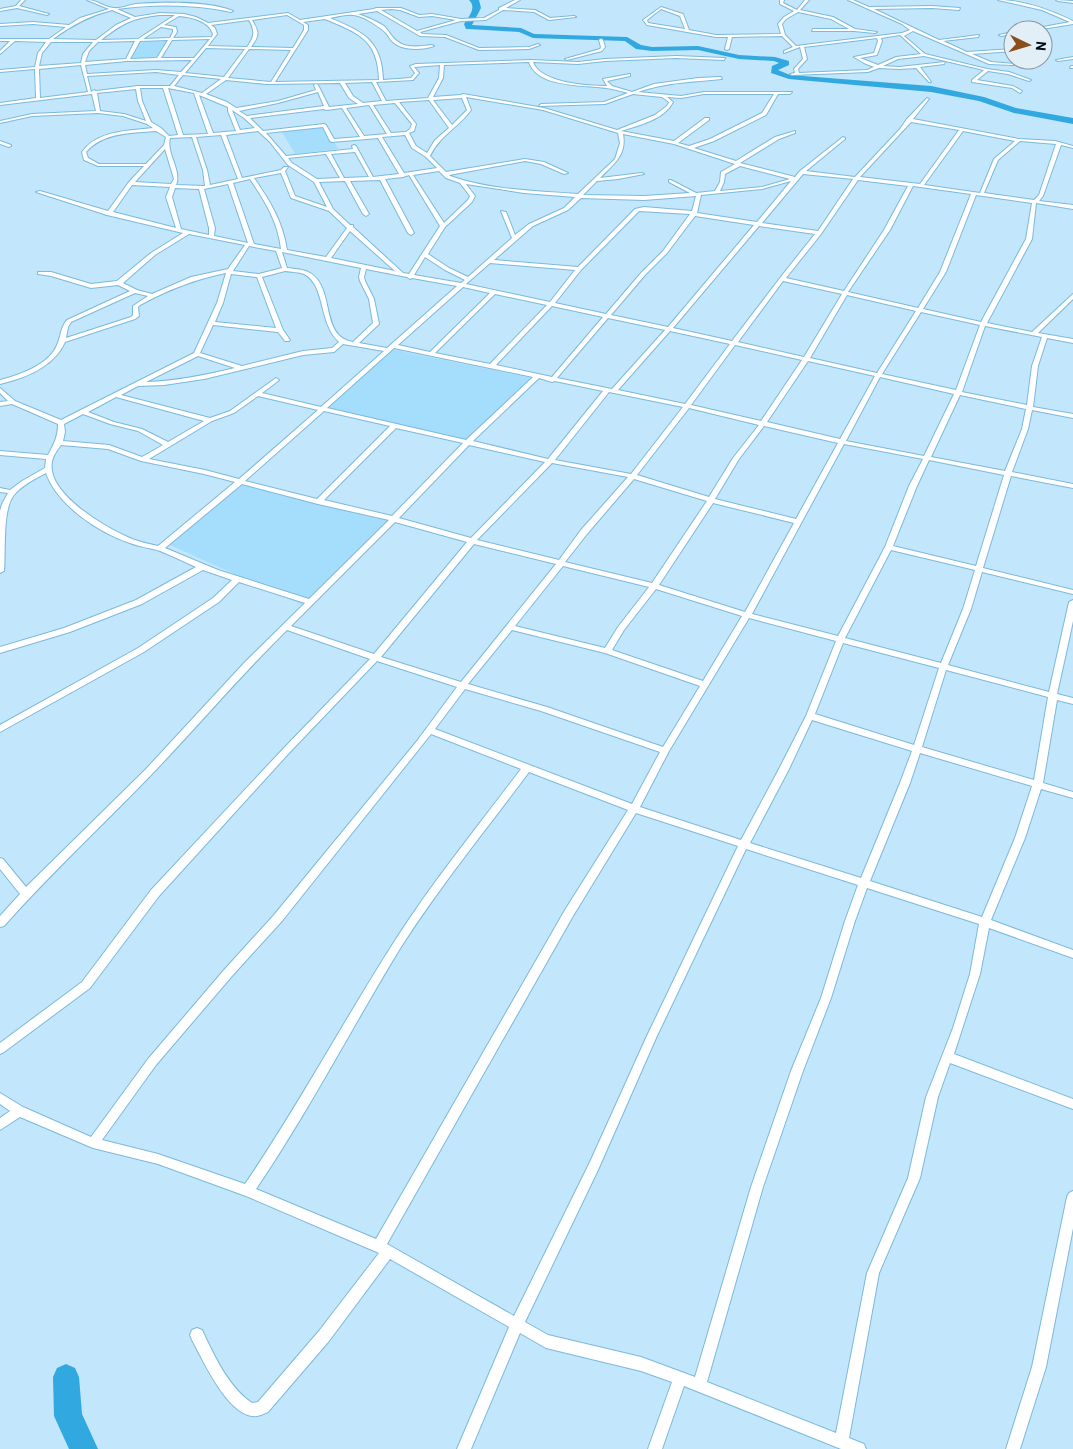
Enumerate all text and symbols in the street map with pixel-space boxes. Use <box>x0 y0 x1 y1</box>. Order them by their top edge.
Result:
north arrow <box>1003 20 1053 70</box>
text: N <box>1033 41 1050 52</box>

